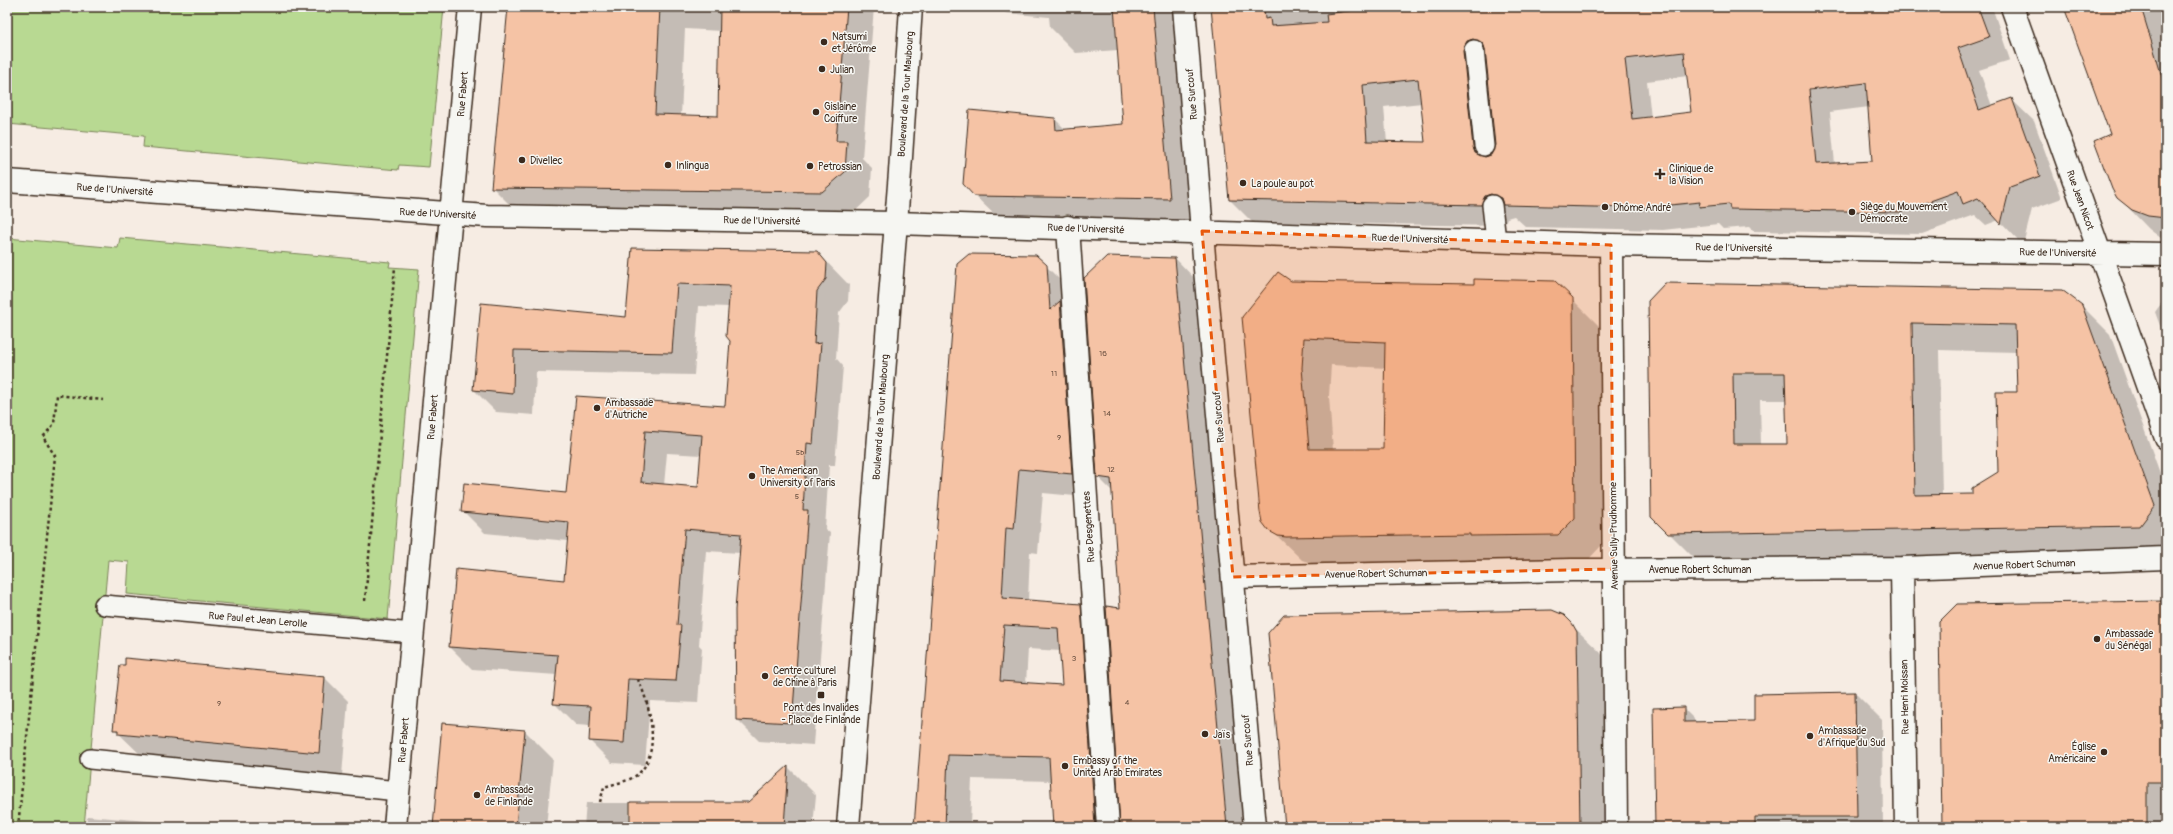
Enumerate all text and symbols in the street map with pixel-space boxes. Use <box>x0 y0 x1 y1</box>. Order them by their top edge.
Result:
place label: Natsumi et Jérôme <box>832 31 876 55</box>
street label: Boulevard de la Tour Maubourg <box>896 31 916 157</box>
marker: Natsumi et Jérôme <box>819 37 829 47</box>
marker: Julian <box>817 64 827 74</box>
place label: Julian <box>830 64 854 76</box>
street label: Rue Surcouf <box>1184 68 1200 120</box>
street label: Rue Fabert <box>455 70 471 117</box>
place label: Gislaine Coiffure <box>824 101 857 125</box>
marker: Gislaine Coiffure <box>811 107 821 117</box>
marker: Divellec <box>517 155 527 165</box>
place label: Divellec <box>530 155 563 167</box>
marker: Inlingua <box>663 160 673 170</box>
place label: Inlingua <box>676 160 709 172</box>
marker: Petrossian <box>805 161 815 171</box>
place label: Petrossian <box>818 161 862 173</box>
place label: Clinique de la Vision <box>1669 163 1713 187</box>
marker: Clinique de la Vision <box>1654 168 1666 180</box>
street label: Rue Jean Nicot <box>2064 169 2097 233</box>
marker: La poule au pot <box>1238 178 1248 188</box>
place label: La poule au pot <box>1251 178 1315 190</box>
street label: Rue de l'Université <box>76 181 154 199</box>
place label: Siège du Mouvement Démocrate <box>1860 201 1948 225</box>
marker: Dhôme André <box>1600 202 1610 212</box>
place label: Dhôme André <box>1613 202 1671 214</box>
street label: Rue de l'Université <box>399 206 477 222</box>
marker: Siège du Mouvement Démocrate <box>1847 207 1857 217</box>
street label: Rue de l'Université <box>723 214 801 228</box>
street label: Rue de l'Université <box>1047 222 1125 236</box>
street label: Rue de l'Université <box>1371 232 1449 246</box>
street label: Rue de l'Université <box>1695 241 1773 255</box>
street label: Rue de l'Université <box>2019 246 2097 260</box>
house number: 16 <box>1099 349 1107 358</box>
street label: Boulevard de la Tour Maubourg <box>871 354 891 480</box>
house number: 11 <box>1051 369 1057 378</box>
street label: Rue Surcouf <box>1211 391 1227 443</box>
street label: Rue Fabert <box>425 393 441 440</box>
place label: Ambassade d'Autriche <box>605 397 653 421</box>
marker: Ambassade d'Autriche <box>592 403 602 413</box>
house number: 14 <box>1103 409 1111 418</box>
house number: 9 <box>1057 433 1061 442</box>
house number: 5b <box>796 448 804 457</box>
place label: The American University of Paris <box>760 465 836 489</box>
house number: 12 <box>1107 465 1115 474</box>
marker: The American University of Paris <box>747 471 757 481</box>
street label: Avenue Sully-Prudhomme <box>1607 482 1621 590</box>
street label: Rue Desgenettes <box>1080 490 1097 563</box>
house number: 5 <box>795 492 799 501</box>
street label: Avenue Robert Schuman <box>1972 557 2076 573</box>
street label: Avenue Robert Schuman <box>1649 564 1752 576</box>
street label: Avenue Robert Schuman <box>1324 567 1428 581</box>
street label: Rue Paul et Jean Lerolle <box>208 610 308 630</box>
place label: Ambassade du Sénégal <box>2105 628 2153 652</box>
marker: Ambassade du Sénégal <box>2092 634 2102 644</box>
house number: 3 <box>1072 654 1077 663</box>
street label: Rue Henri Moissan <box>1898 659 1912 735</box>
place label: Centre culturel de Chine à Paris <box>773 665 837 689</box>
marker: Centre culturel de Chine à Paris <box>760 671 770 681</box>
marker: Pont des Invalides - Place de Finlande <box>816 690 826 700</box>
house number: 4 <box>1125 698 1130 707</box>
house number: 9 <box>217 699 221 708</box>
place label: Pont des Invalides - Place de Finlande <box>782 702 861 726</box>
street label: Rue Surcouf <box>1240 714 1256 766</box>
street label: Rue Fabert <box>396 716 412 763</box>
place label: Ambassade d'Afrique du Sud <box>1818 725 1886 749</box>
marker: Jaïs <box>1200 729 1210 739</box>
place label: Jaïs <box>1213 729 1231 741</box>
marker: Ambassade d'Afrique du Sud <box>1805 731 1815 741</box>
place label: Église Américaine <box>2048 740 2096 765</box>
marker: Église Américaine <box>2099 747 2109 757</box>
place label: Embassy of the United Arab Emirates <box>1073 755 1163 779</box>
marker: Embassy of the United Arab Emirates <box>1060 761 1070 771</box>
place label: Ambassade de Finlande <box>485 784 533 808</box>
marker: Ambassade de Finlande <box>472 790 482 800</box>

